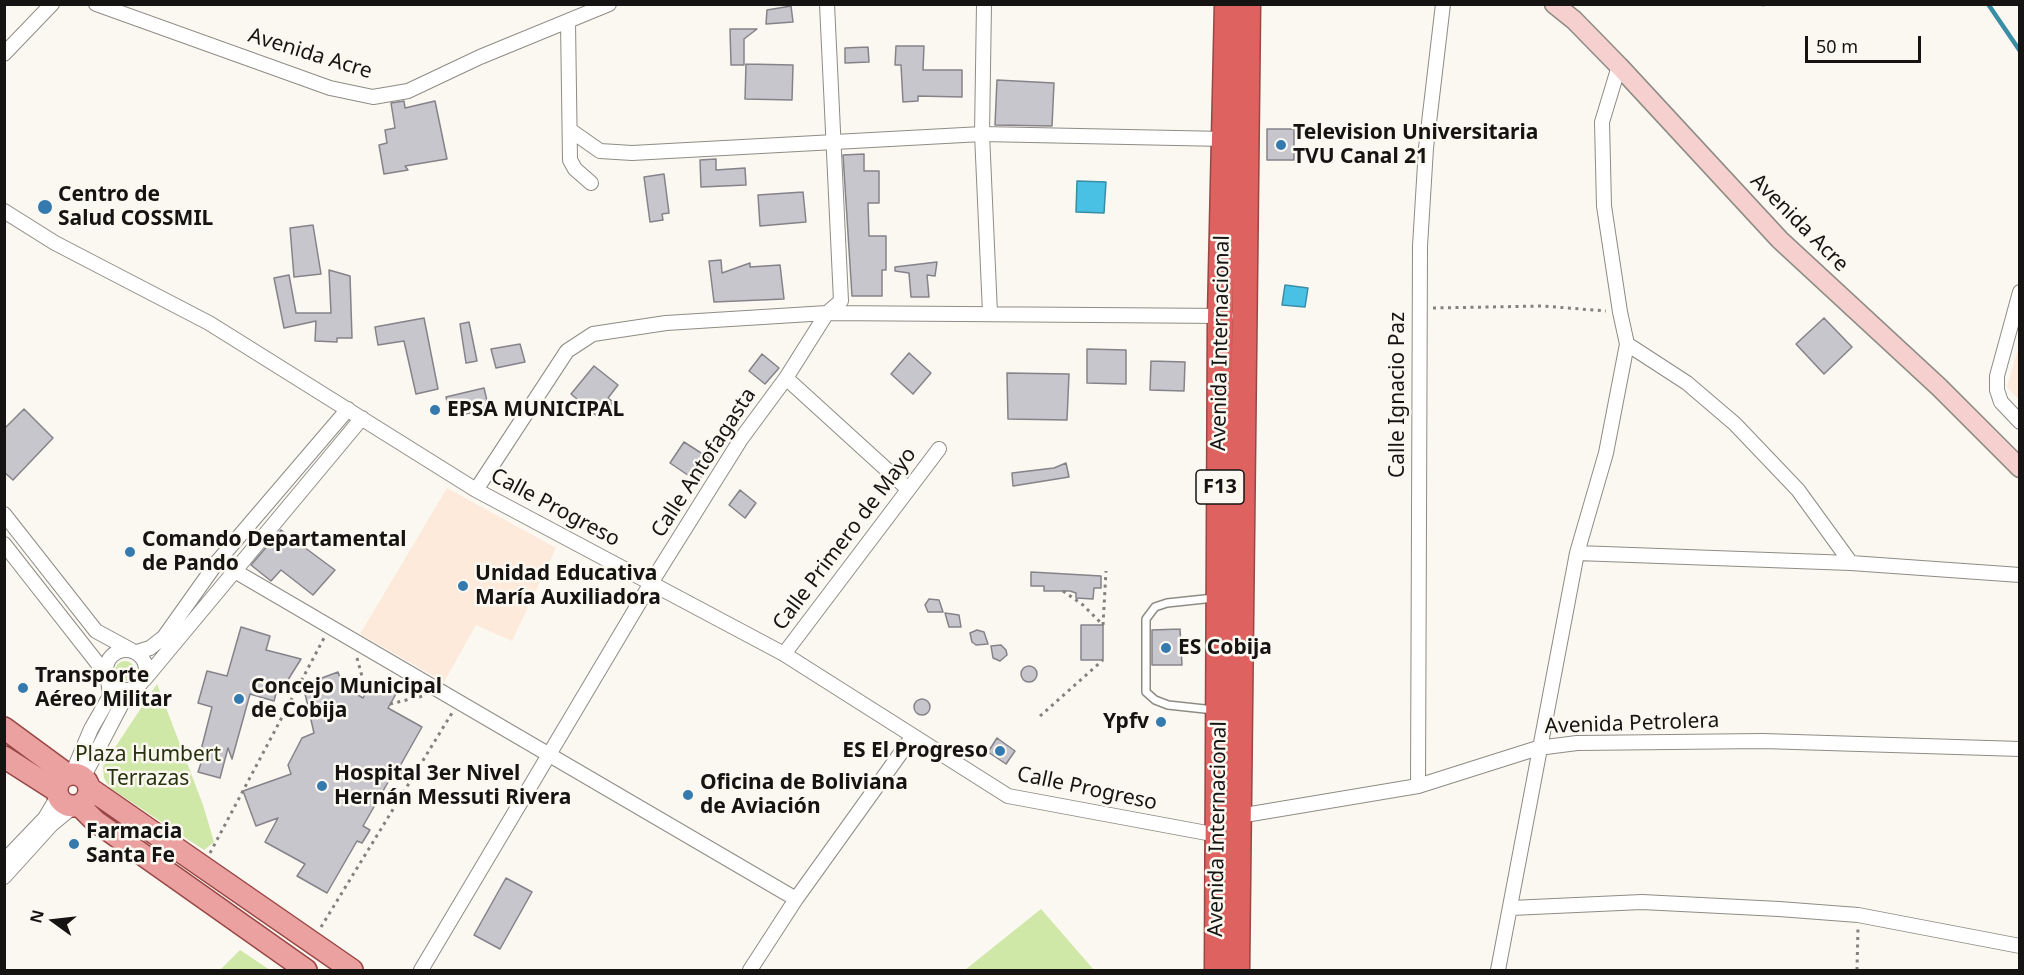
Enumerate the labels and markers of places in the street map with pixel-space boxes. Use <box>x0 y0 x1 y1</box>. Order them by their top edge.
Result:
place label: Television Universitaria TVU Canal 21 <box>1293 120 1538 170</box>
marker: Television Universitaria TVU Canal 21 <box>1274 138 1288 152</box>
place label: Centro de Salud COSSMIL <box>58 182 213 232</box>
marker: Centro de Salud COSSMIL <box>36 198 54 216</box>
place label: EPSA MUNICIPAL <box>447 397 624 423</box>
marker: EPSA MUNICIPAL <box>428 403 442 417</box>
place label: Comando Departamental de Pando <box>142 527 407 577</box>
marker: Comando Departamental de Pando <box>123 545 137 559</box>
place label: Unidad Educativa María Auxiliadora <box>475 561 661 611</box>
marker: Unidad Educativa María Auxiliadora <box>456 579 470 593</box>
place label: ES Cobija <box>1178 635 1272 661</box>
marker: ES Cobija <box>1159 641 1173 655</box>
place label: Transporte Aéreo Militar <box>35 663 172 713</box>
place label: Concejo Municipal de Cobija <box>251 674 442 724</box>
marker: Transporte Aéreo Militar <box>16 681 30 695</box>
marker: Concejo Municipal de Cobija <box>232 692 246 706</box>
place label: Ypfv <box>1103 709 1149 735</box>
marker: Ypfv <box>1154 715 1168 729</box>
place label: ES El Progreso <box>842 738 988 764</box>
marker: ES El Progreso <box>993 744 1007 758</box>
place label: Hospital 3er Nivel Hernán Messuti Rivera <box>334 761 571 811</box>
place label: Oficina de Boliviana de Aviación <box>700 770 908 820</box>
marker: Hospital 3er Nivel Hernán Messuti Rivera <box>315 779 329 793</box>
marker: Oficina de Boliviana de Aviación <box>681 788 695 802</box>
place label: Farmacia Santa Fe <box>86 819 182 869</box>
marker: Farmacia Santa Fe <box>67 837 81 851</box>

